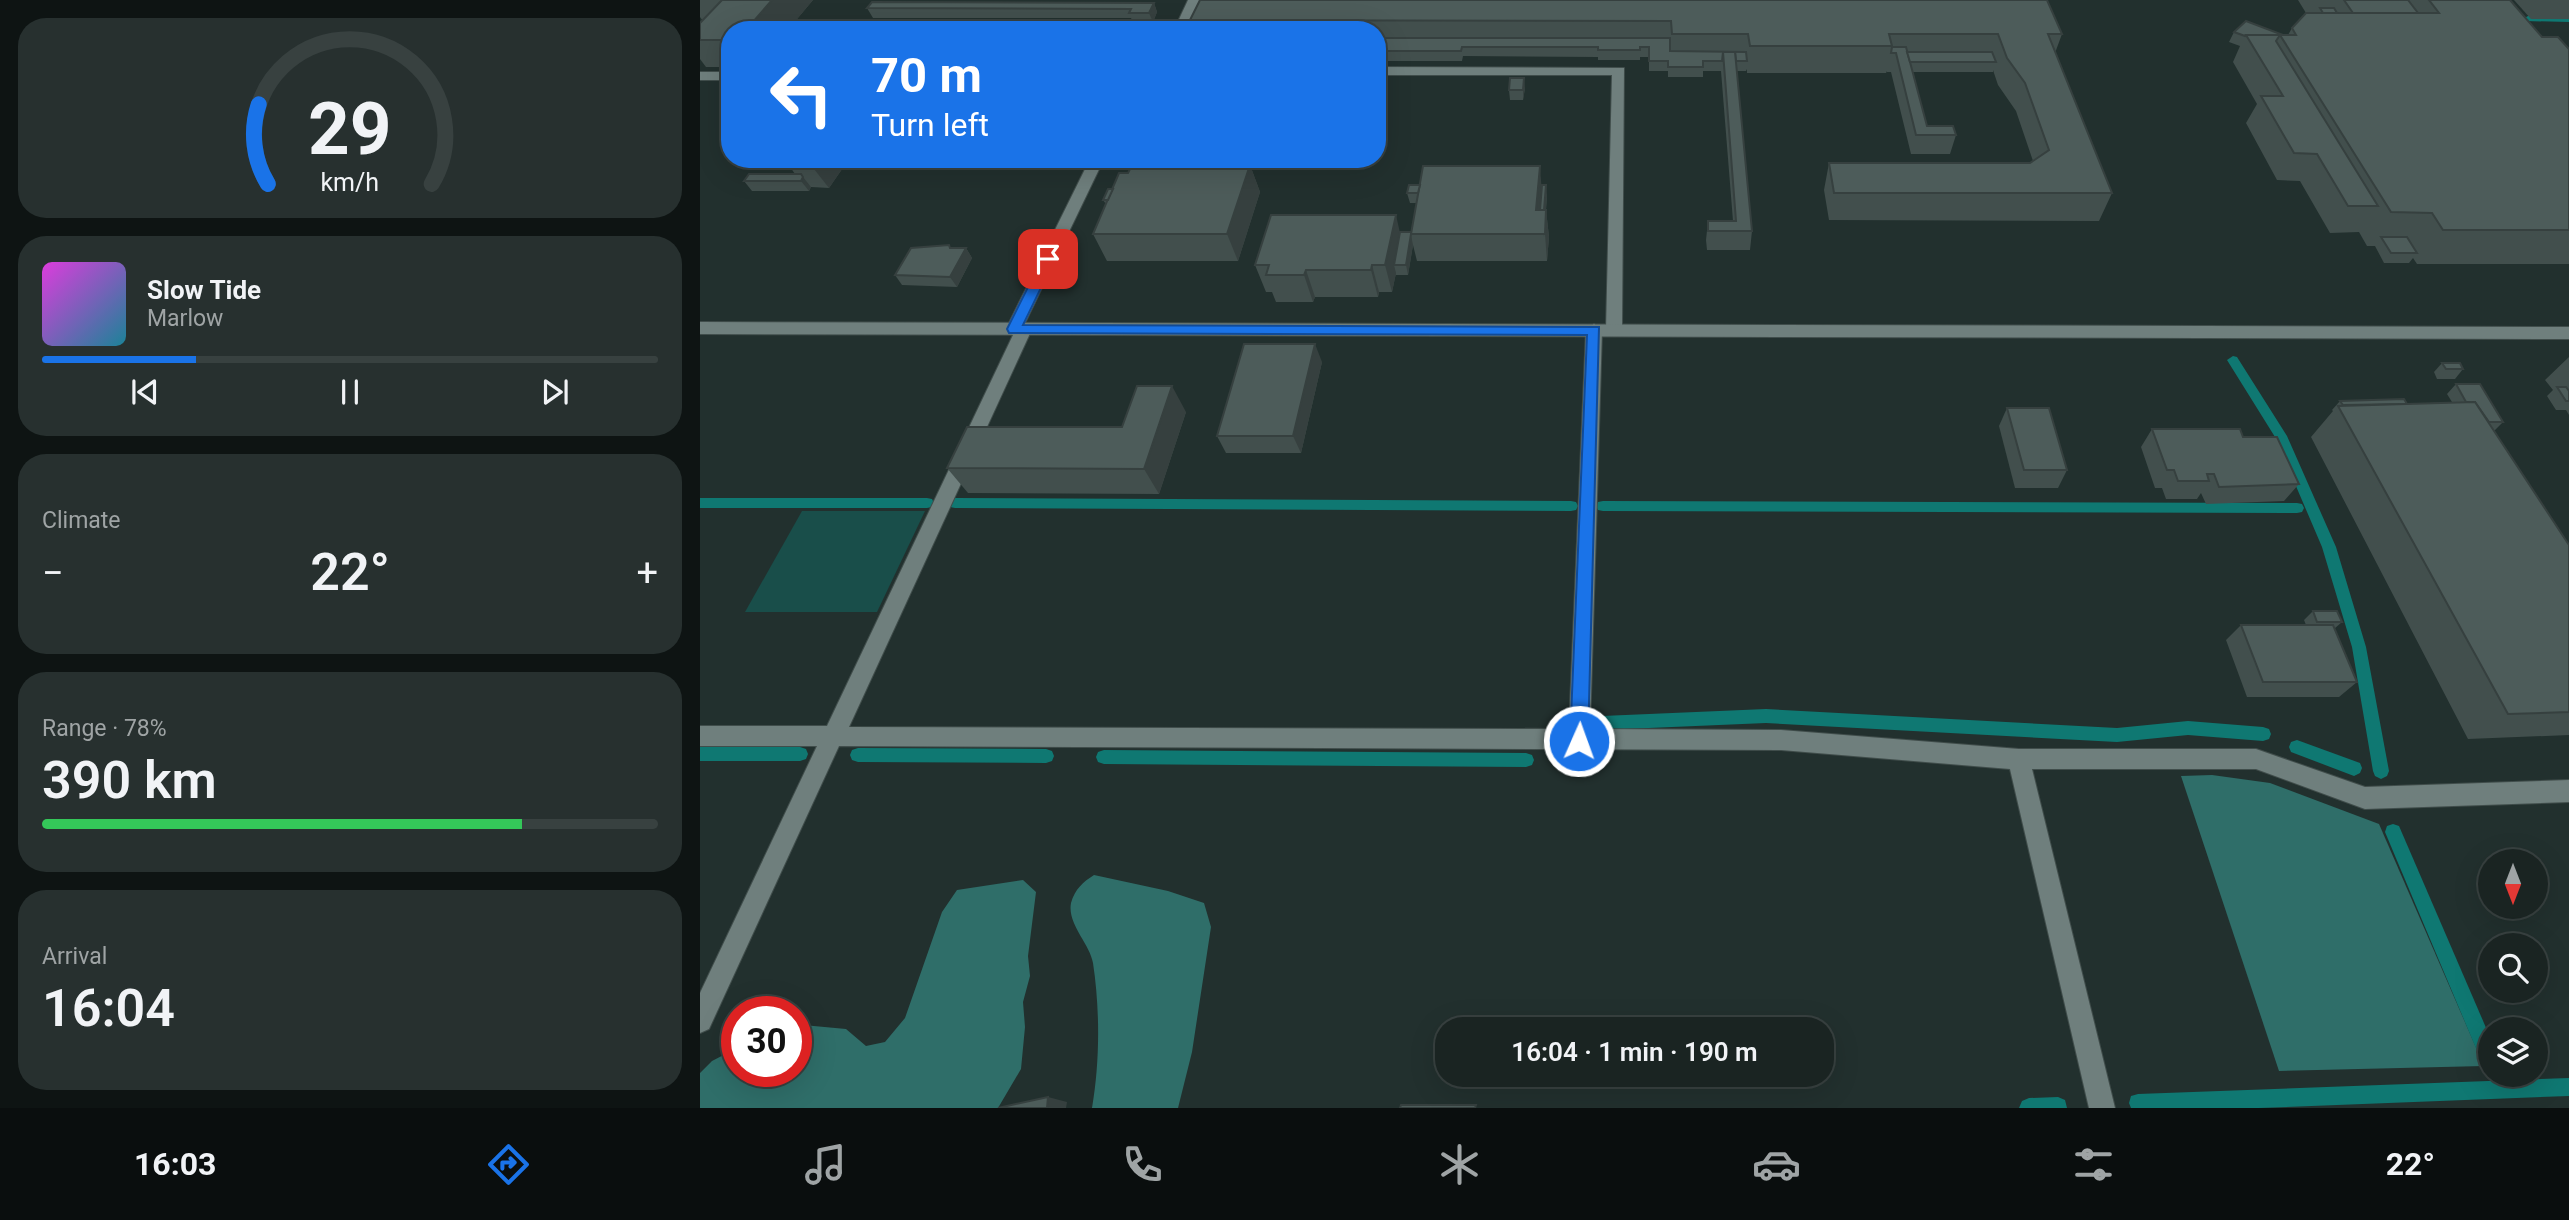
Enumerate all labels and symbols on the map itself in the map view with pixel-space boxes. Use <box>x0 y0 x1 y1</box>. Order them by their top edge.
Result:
pin <box>1018 229 1078 289</box>
position arrow <box>1542 704 1616 778</box>
north arrow <box>2478 849 2548 919</box>
speed limit sign: 30 <box>721 996 812 1087</box>

